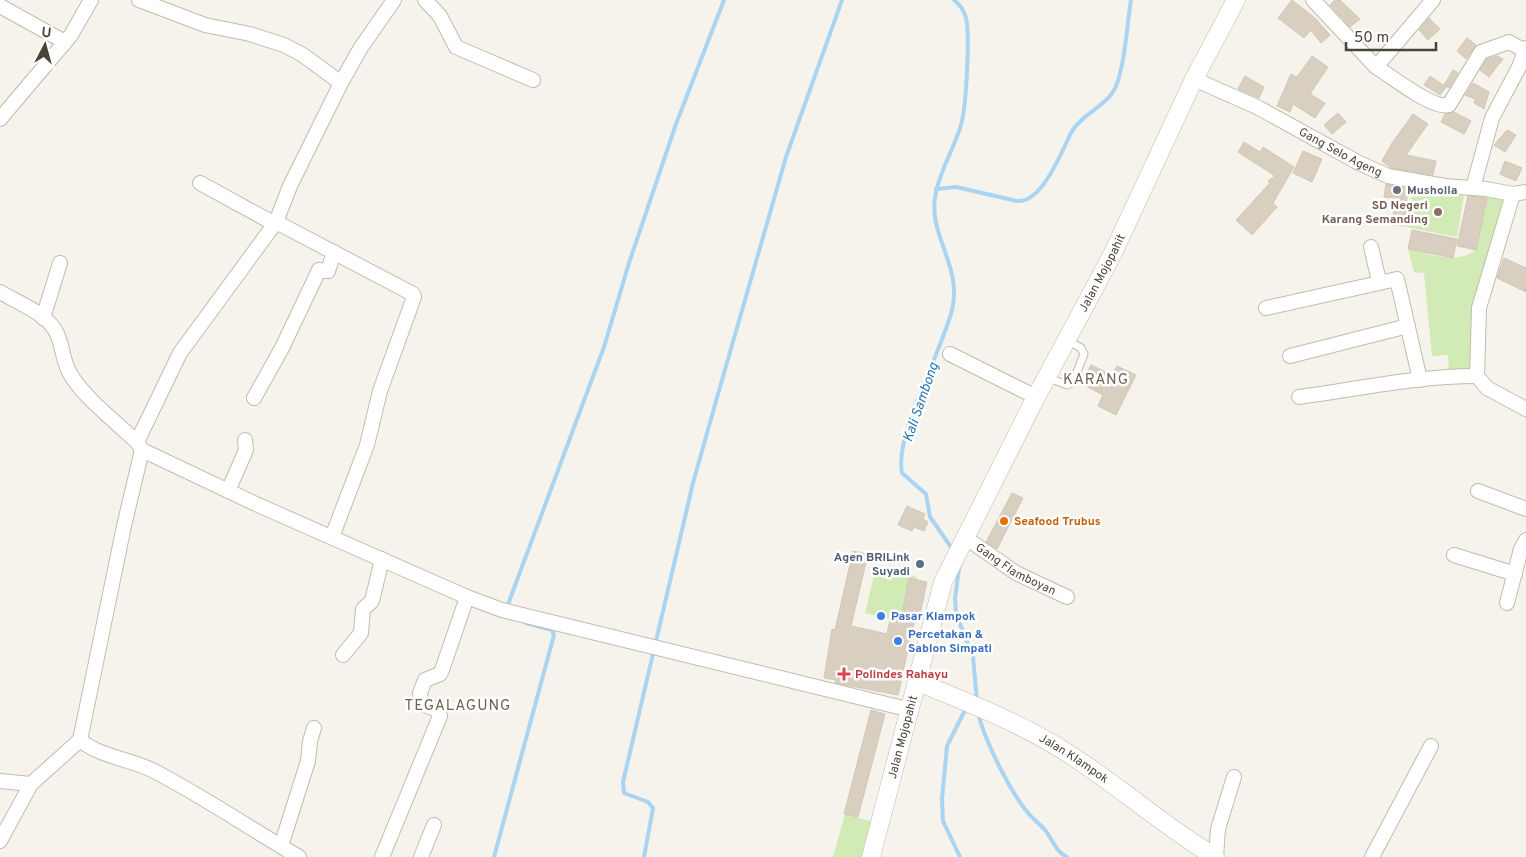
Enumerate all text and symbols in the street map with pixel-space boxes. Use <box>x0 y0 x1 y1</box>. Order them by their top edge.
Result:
north arrow <box>20 20 70 70</box>
scale bar <box>1346 20 1436 52</box>
text: U <box>40 25 52 43</box>
text: 50 m <box>1354 29 1389 48</box>
street label: Gang Selo Ageng <box>1296 124 1384 181</box>
place label: Musholla <box>1407 183 1457 199</box>
marker: Musholla <box>1391 184 1403 196</box>
place label: SD Negeri Karang Semanding <box>1322 198 1428 228</box>
marker: SD Negeri Karang Semanding <box>1432 206 1444 218</box>
street label: Jalan Mojopahit <box>1076 232 1130 315</box>
water label: Kali Sambong <box>900 360 943 444</box>
district label: KARANG <box>1063 371 1129 390</box>
place label: Seafood Trubus <box>1014 514 1101 530</box>
marker: Seafood Trubus <box>998 515 1010 527</box>
street label: Gang Flamboyan <box>972 540 1058 600</box>
place label: Agen BRILink Suyadi <box>834 550 910 580</box>
marker: Agen BRILink Suyadi <box>914 558 926 570</box>
place label: Pasar Klampok <box>891 609 976 625</box>
marker: Pasar Klampok <box>875 610 887 622</box>
place label: Percetakan & Sablon Simpati <box>908 627 992 657</box>
marker: Percetakan & Sablon Simpati <box>892 635 904 647</box>
marker: Polindes Rahayu <box>837 667 851 681</box>
place label: Polindes Rahayu <box>855 667 948 683</box>
street label: Jalan Mojopahit <box>885 694 922 781</box>
district label: TEGALAGUNG <box>405 697 511 716</box>
street label: Jalan Klampok <box>1036 731 1111 788</box>

